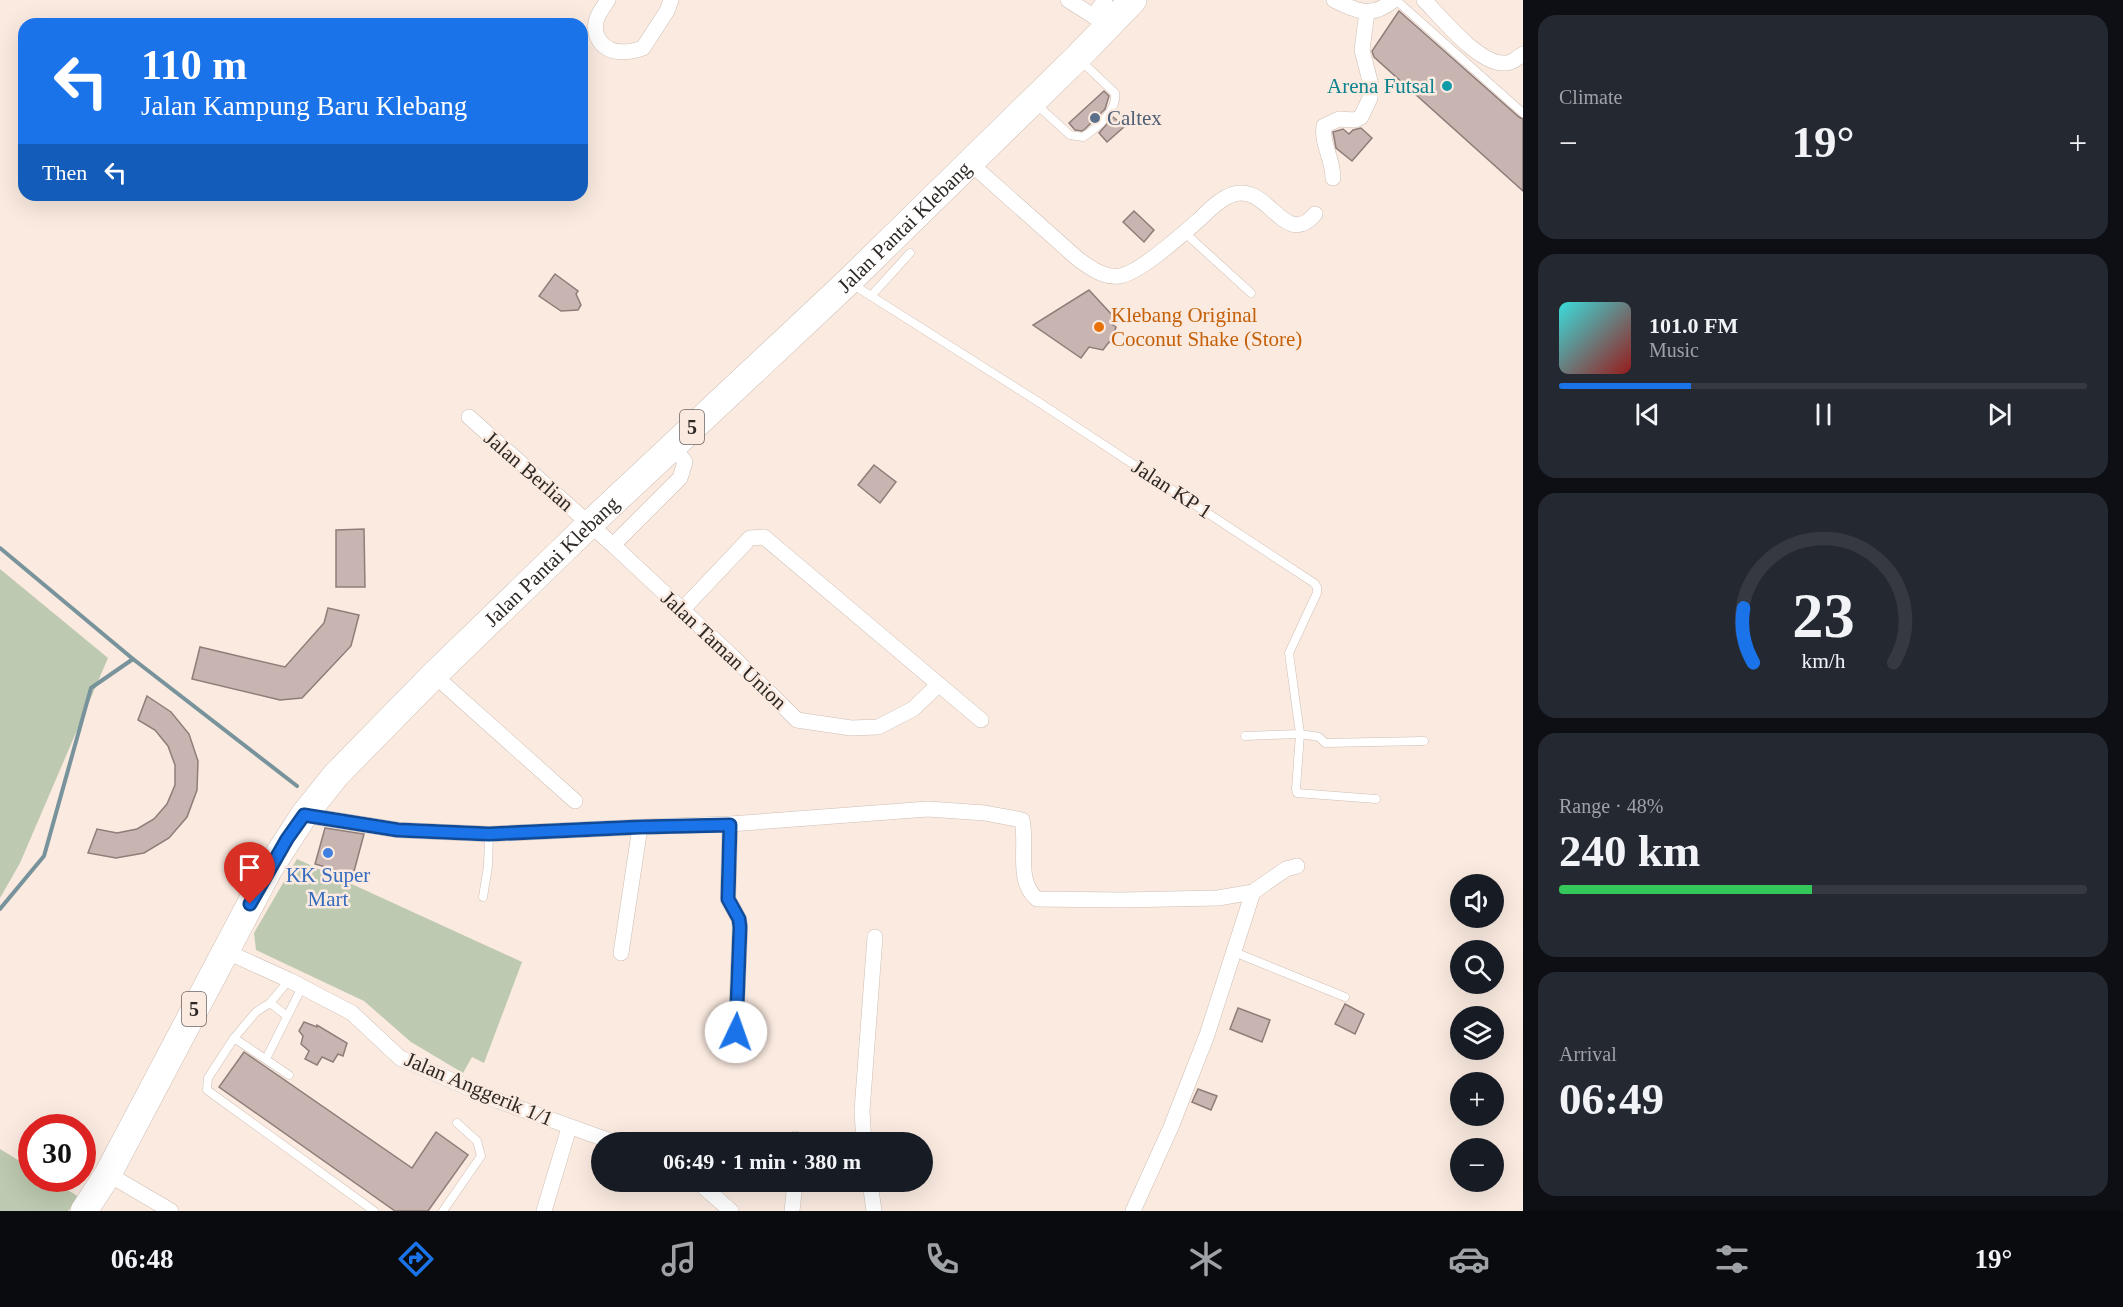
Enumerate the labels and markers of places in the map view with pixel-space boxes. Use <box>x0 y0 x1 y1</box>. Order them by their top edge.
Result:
place label: Arena Futsal <box>1327 74 1435 98</box>
marker: Arena Futsal <box>1440 79 1454 93</box>
place label: Caltex <box>1107 106 1162 130</box>
marker: Caltex <box>1088 111 1102 125</box>
place label: Klebang Original Coconut Shake (Store) <box>1111 303 1302 351</box>
marker: Klebang Original Coconut Shake (Store) <box>1092 320 1106 334</box>
pin <box>224 842 275 904</box>
marker: KK Super Mart <box>321 846 335 860</box>
place label: KK Super Mart <box>286 863 370 911</box>

